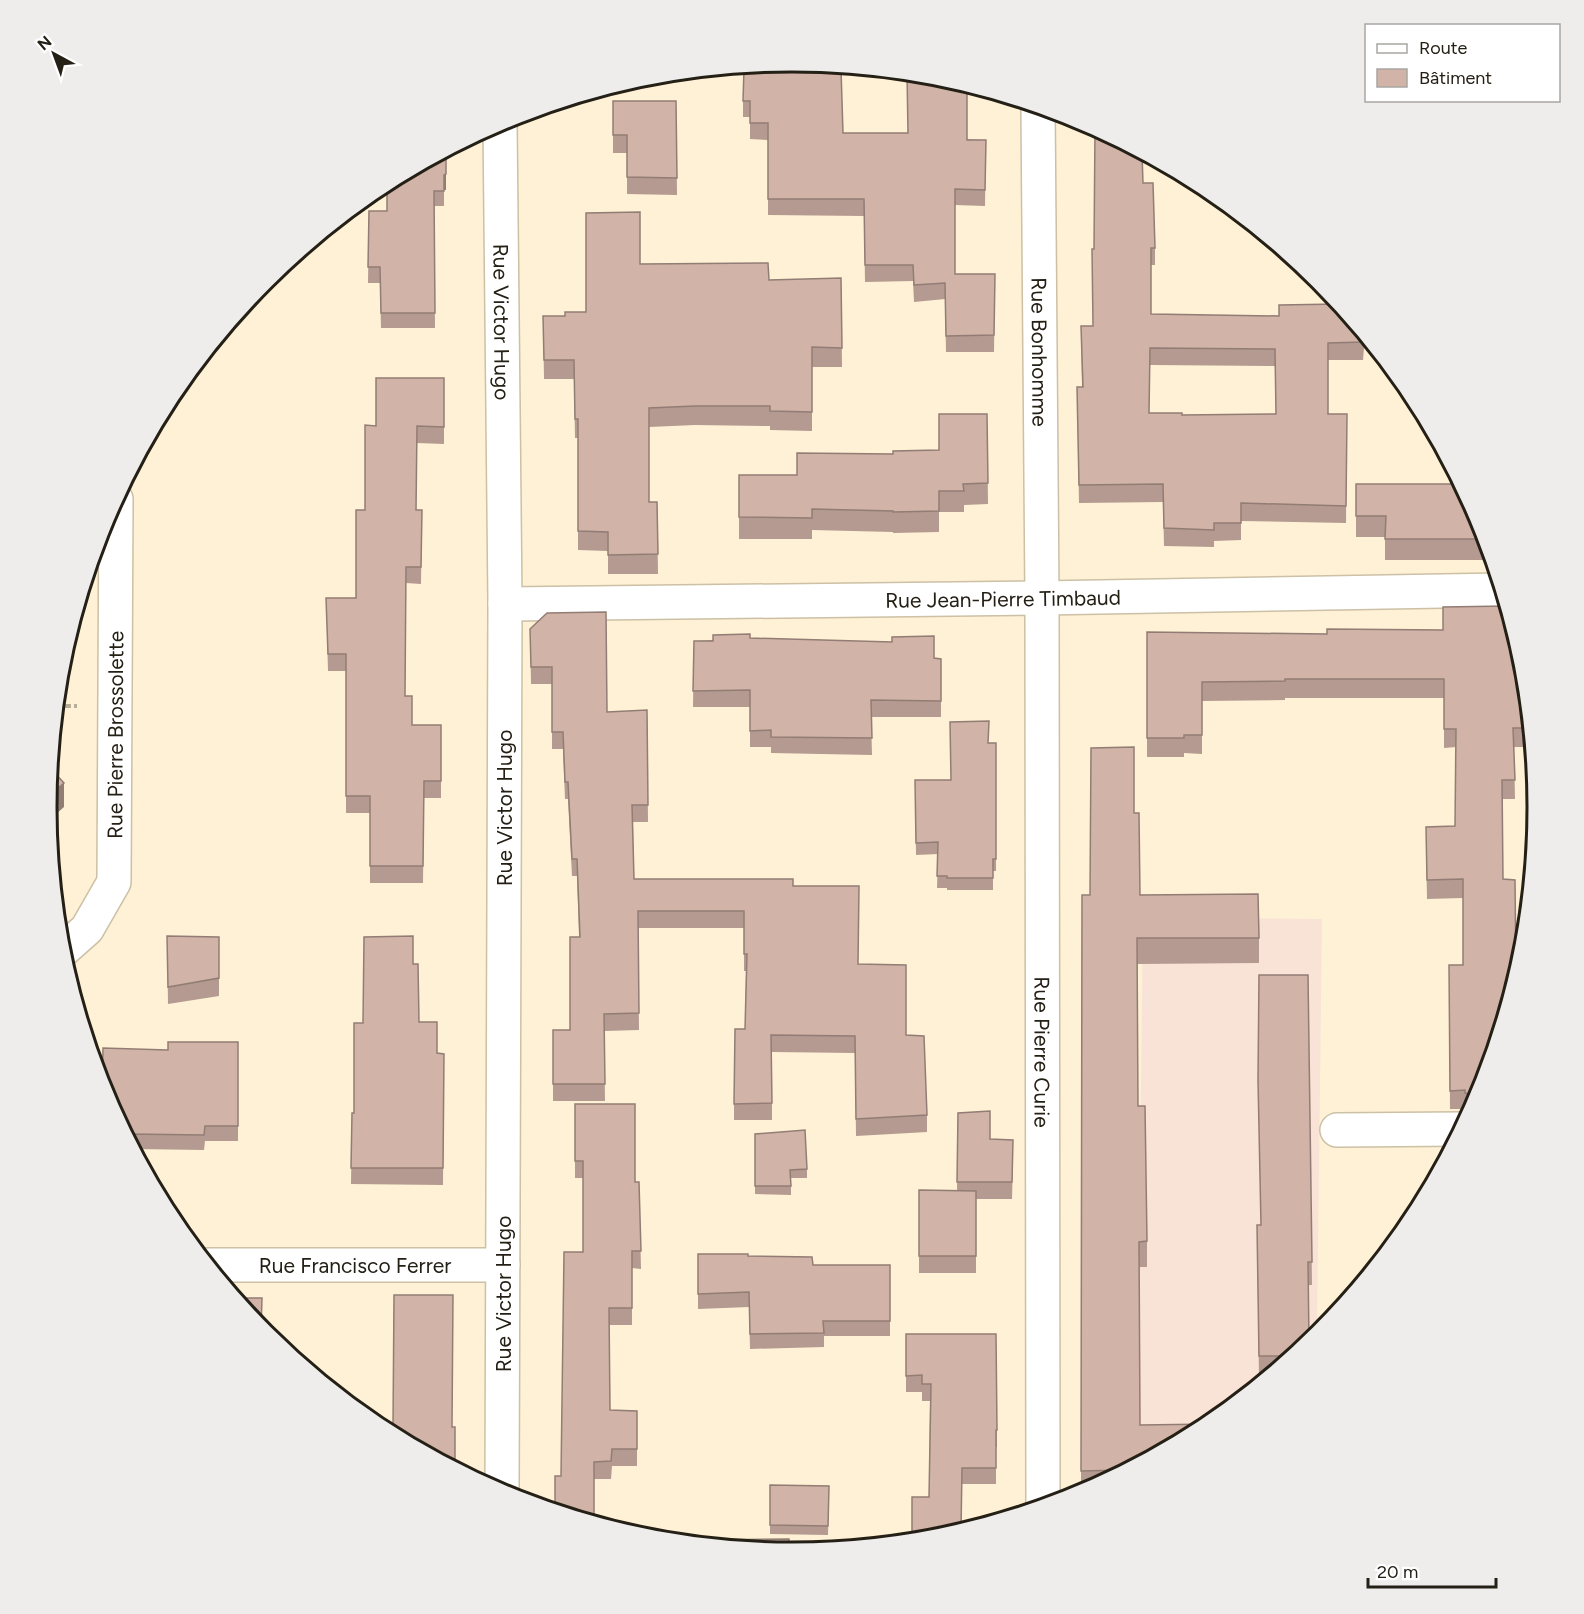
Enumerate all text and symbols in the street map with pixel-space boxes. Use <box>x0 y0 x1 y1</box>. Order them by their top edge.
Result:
north arrow <box>24 24 84 84</box>
legend <box>1365 24 1560 102</box>
text: N <box>34 32 55 54</box>
text: Route <box>1419 37 1468 59</box>
text: Bâtiment <box>1419 67 1492 89</box>
street label: Rue Victor Hugo <box>489 243 515 400</box>
street label: Rue Bonhomme <box>1027 277 1053 427</box>
street label: Rue Jean-Pierre Timbaud <box>885 584 1121 612</box>
street label: Rue Pierre Brossolette <box>102 631 128 839</box>
street label: Rue Victor Hugo <box>492 730 517 886</box>
street label: Rue Pierre Curie <box>1030 976 1055 1128</box>
street label: Rue Victor Hugo <box>491 1216 516 1372</box>
street label: Rue Francisco Ferrer <box>259 1253 451 1278</box>
scale bar <box>1368 1551 1496 1589</box>
text: 20 m <box>1377 1561 1418 1583</box>

